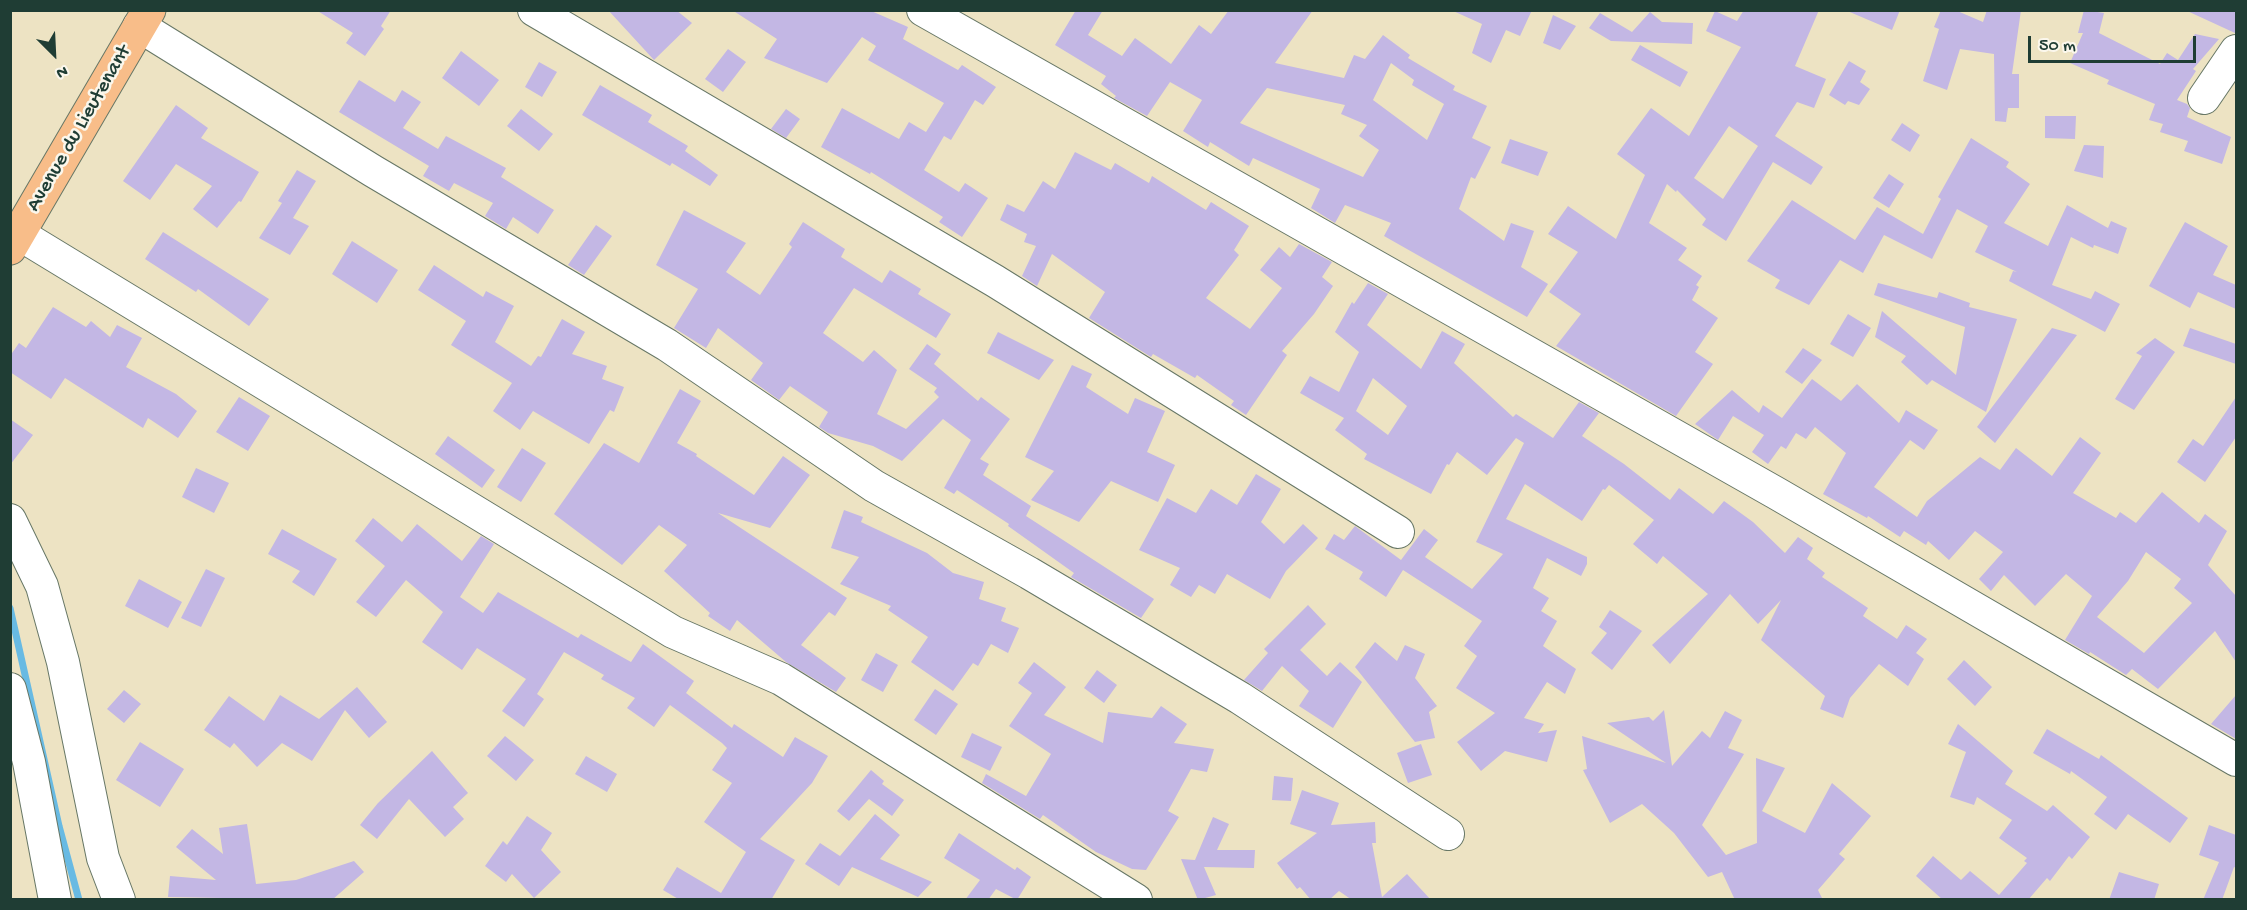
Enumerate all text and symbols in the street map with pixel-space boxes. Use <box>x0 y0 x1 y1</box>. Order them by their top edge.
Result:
north arrow <box>24 24 84 84</box>
scale bar <box>2031 24 2199 62</box>
text: 50 m <box>2039 36 2076 57</box>
street label: Avenue du Lieutenant <box>22 41 138 217</box>
text: N <box>53 60 70 82</box>

